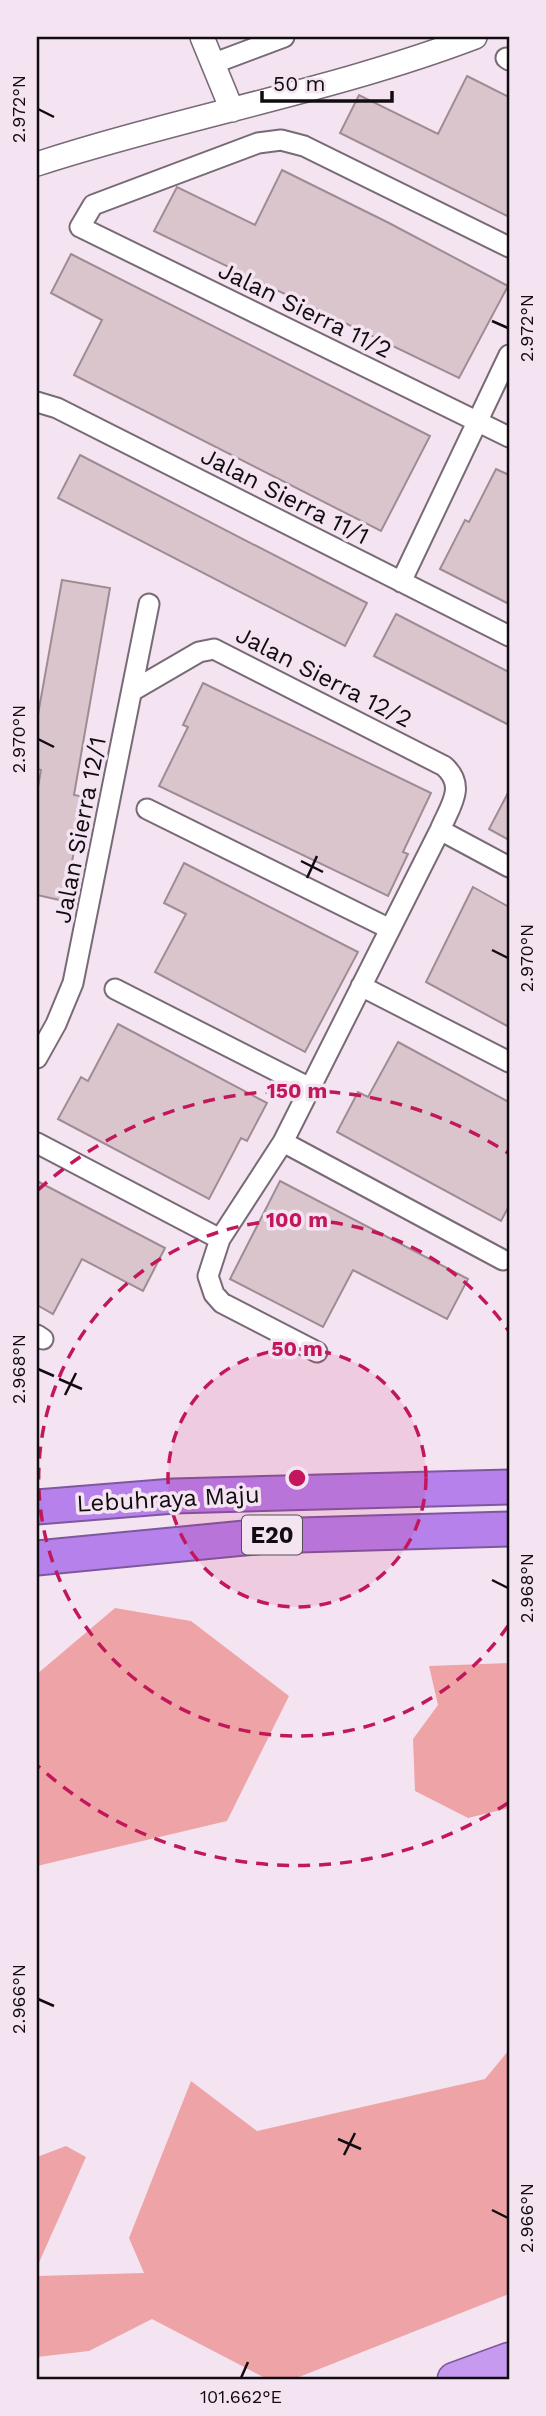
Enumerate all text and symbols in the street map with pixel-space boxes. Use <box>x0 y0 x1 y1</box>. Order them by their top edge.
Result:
scale bar <box>262 60 392 104</box>
text: 50 m <box>273 71 325 96</box>
text: 2.972°N <box>8 75 29 143</box>
street label: Jalan Sierra 11/2 <box>214 256 396 364</box>
text: 2.972°N <box>516 294 537 362</box>
street label: Jalan Sierra 11/1 <box>196 442 374 550</box>
street label: Jalan Sierra 12/2 <box>231 620 417 734</box>
text: 2.970°N <box>8 705 29 773</box>
street label: Jalan Sierra 12/1 <box>48 734 112 926</box>
text: 2.970°N <box>516 924 537 992</box>
text: 150 m <box>267 1078 327 1103</box>
text: 100 m <box>266 1207 328 1232</box>
text: 2.968°N <box>8 1334 29 1404</box>
text: 50 m <box>271 1336 323 1361</box>
centre of rings <box>285 1466 309 1490</box>
street label: Lebuhraya Maju <box>76 1480 260 1518</box>
road number: E20 <box>242 1516 302 1554</box>
text: 2.968°N <box>516 1553 537 1623</box>
text: 2.966°N <box>8 1964 29 2034</box>
text: 2.966°N <box>516 2183 537 2253</box>
text: 101.662°E <box>200 2386 282 2407</box>

